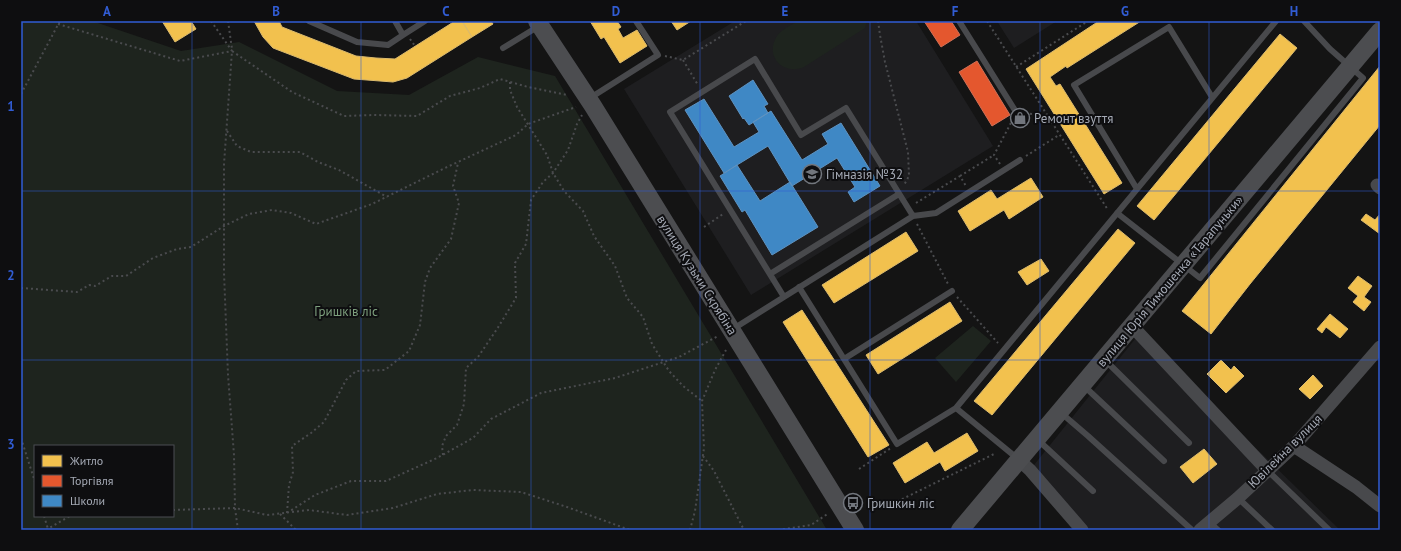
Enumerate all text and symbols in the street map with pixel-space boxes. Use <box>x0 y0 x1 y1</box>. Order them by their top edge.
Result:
text: A <box>103 3 111 20</box>
text: B <box>272 3 280 20</box>
text: C <box>442 3 450 20</box>
text: D <box>612 3 620 20</box>
text: E <box>782 3 789 20</box>
text: F <box>952 3 959 20</box>
text: G <box>1121 3 1129 20</box>
text: H <box>1290 3 1298 20</box>
text: 1 <box>7 98 15 115</box>
shop icon: Ремонт взуття <box>1009 107 1031 129</box>
place label: Ремонт взуття <box>1034 110 1113 127</box>
school or university icon: Гімназія №32 <box>801 163 823 185</box>
place label: Гімназія №32 <box>826 166 903 183</box>
street label: вулиця Юрія Тимошенка «Тарапуньки» <box>1093 192 1247 370</box>
street label: вулиця Кузьми Скрябіна <box>653 212 741 338</box>
text: 2 <box>7 267 15 284</box>
park label: Гришків ліс <box>314 303 378 320</box>
street label: Ювілейна вулиця <box>1244 410 1326 492</box>
text: 3 <box>7 436 15 453</box>
legend <box>34 445 174 517</box>
text: Житло <box>69 453 103 468</box>
text: Торгівля <box>70 473 113 488</box>
bus stop icon: Гришкин ліс <box>842 492 864 514</box>
text: Школи <box>70 493 105 508</box>
place label: Гришкин ліс <box>867 495 935 512</box>

